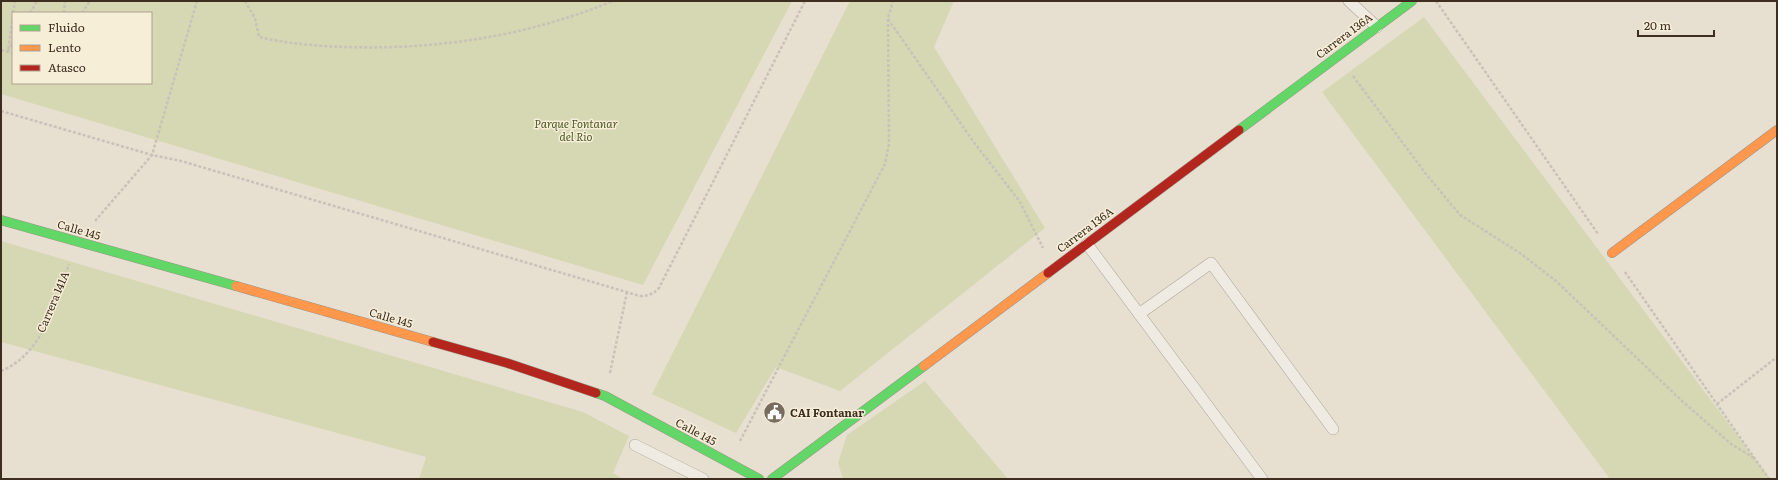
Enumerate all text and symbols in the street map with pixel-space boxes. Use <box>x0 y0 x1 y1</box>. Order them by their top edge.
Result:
street label: Carrera 136A <box>1312 9 1375 62</box>
legend <box>12 12 152 84</box>
scale bar <box>1638 12 1714 38</box>
text: 20 m <box>1644 16 1671 34</box>
text: Fluido <box>48 18 85 36</box>
text: Lento <box>48 38 81 56</box>
text: Atasco <box>48 58 86 76</box>
park label: Parque Fontanar del Rio <box>534 115 618 144</box>
street label: Carrera 136A <box>1053 203 1116 256</box>
street label: Calle 145 <box>56 215 103 243</box>
street label: Carrera 141A <box>32 268 72 335</box>
street label: Calle 145 <box>368 303 415 331</box>
public building icon: CAI Fontanar <box>761 400 787 426</box>
place label: CAI Fontanar <box>790 404 864 420</box>
street label: Calle 145 <box>673 414 720 449</box>

